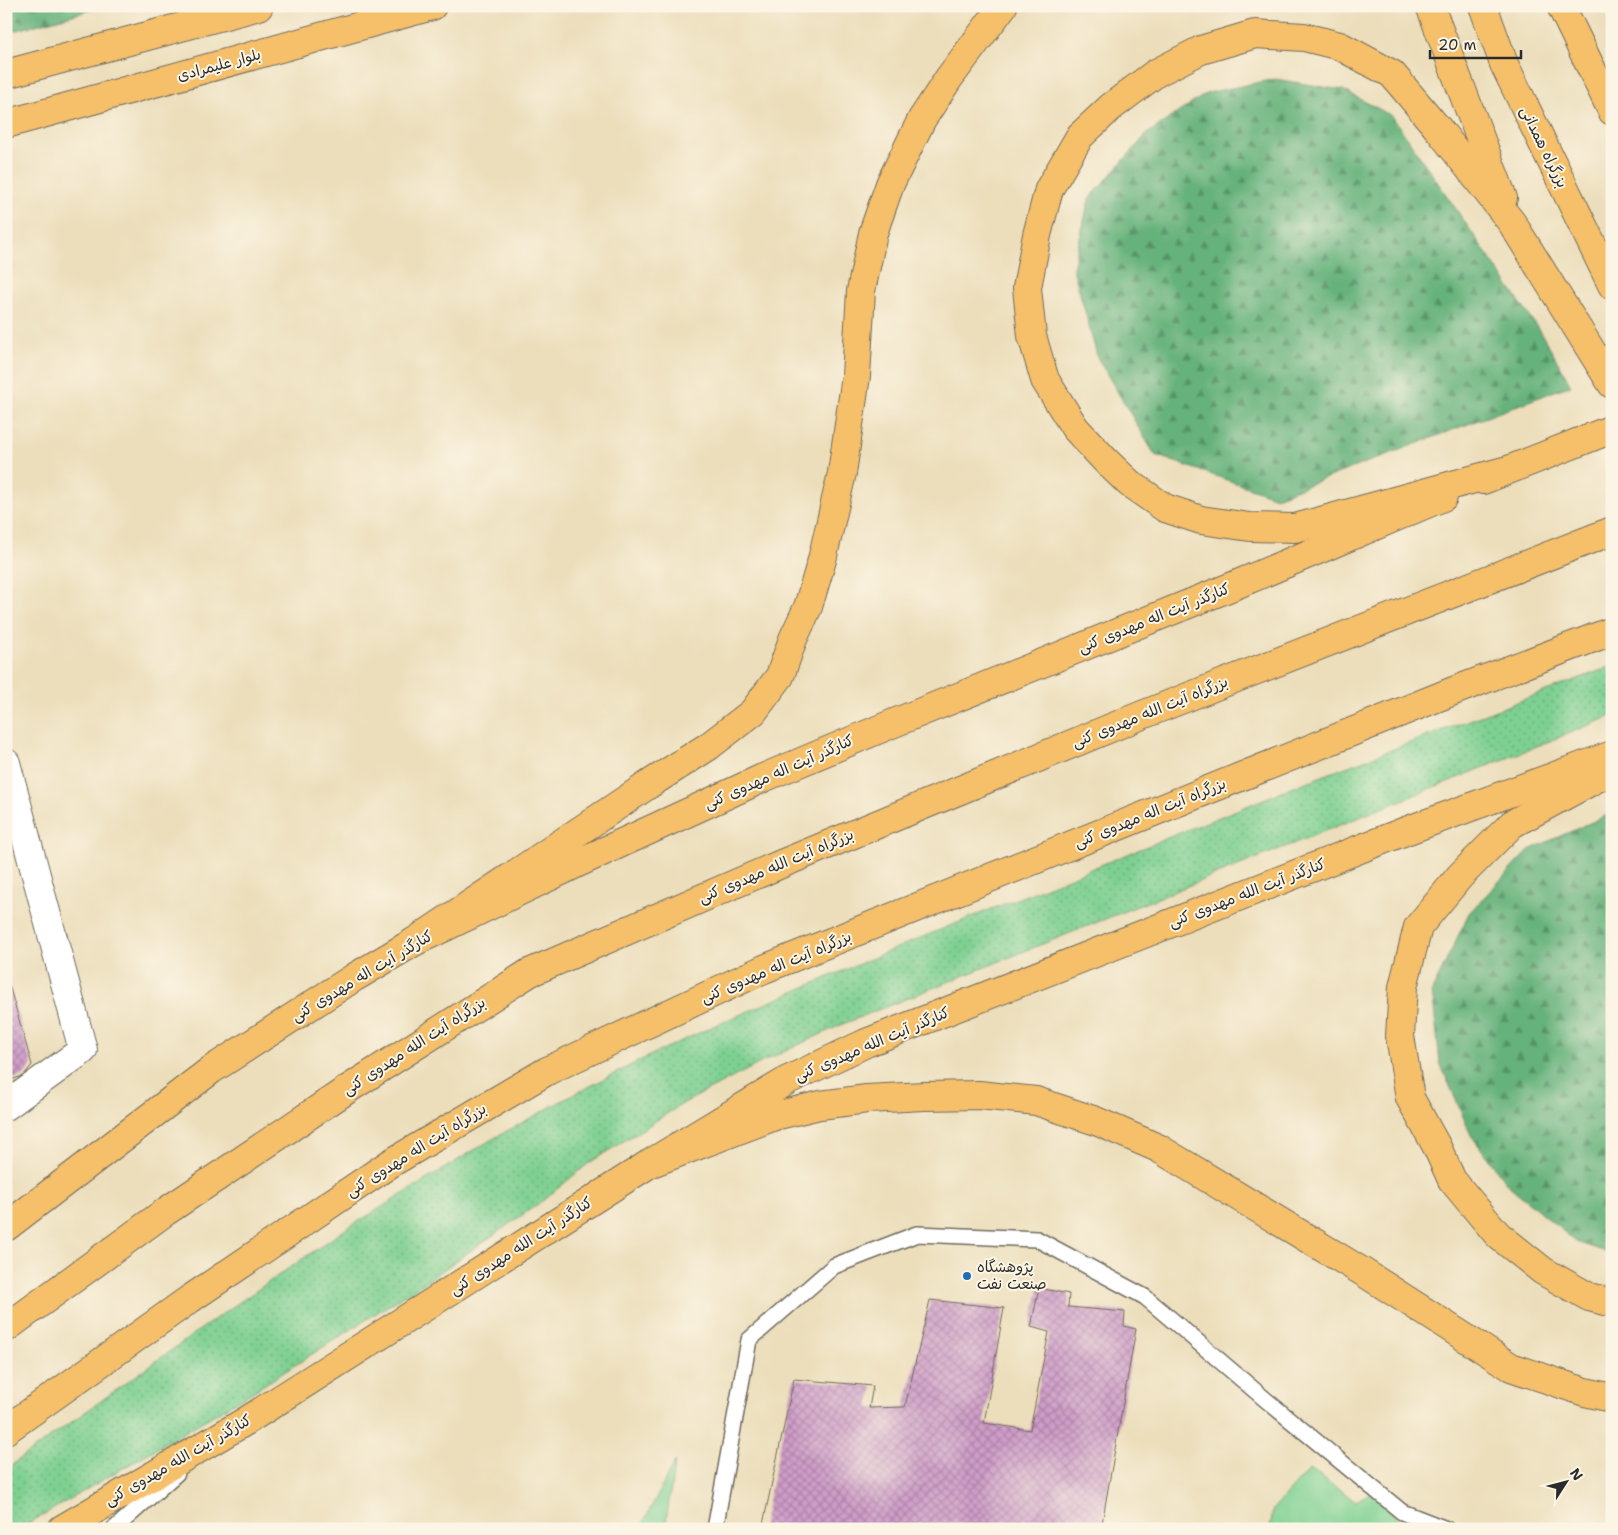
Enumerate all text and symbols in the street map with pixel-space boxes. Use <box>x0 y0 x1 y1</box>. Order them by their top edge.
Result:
scale bar <box>1430 28 1522 60</box>
text: 20 m <box>1438 35 1477 55</box>
street label: بلوار علیمرادی <box>175 44 263 86</box>
street label: بزرگراه همدانی <box>1516 103 1572 191</box>
street label: کنارگذر آیت اله مهدوی کنی <box>1075 578 1233 658</box>
street label: بزرگراه آیت الله مهدوی کنی <box>1069 671 1231 753</box>
street label: کنارگذر آیت اله مهدوی کنی <box>701 730 857 814</box>
street label: بزرگراه آیت اله مهدوی کنی <box>1071 773 1229 853</box>
street label: بزرگراه آیت الله مهدوی کنی <box>695 824 857 908</box>
street label: کنارگذر آیت الله مهدوی کنی <box>1166 854 1328 932</box>
street label: کنارگذر آیت اله مهدوی کنی <box>287 926 437 1026</box>
street label: بزرگراه آیت اله مهدوی کنی <box>698 926 854 1008</box>
street label: بزرگراه آیت الله مهدوی کنی <box>339 992 489 1100</box>
street label: کنارگذر آیت الله مهدوی کنی <box>791 1002 953 1086</box>
street label: بزرگراه آیت اله مهدوی کنی <box>342 1099 490 1201</box>
street label: کنارگذر آیت الله مهدوی کنی <box>446 1192 596 1300</box>
place label: پژوهشگاه صنعت نفت <box>977 1257 1047 1294</box>
marker: پژوهشگاه صنعت نفت <box>961 1270 973 1282</box>
street label: کنارگذر آیت الله مهدوی کنی <box>101 1410 255 1510</box>
north arrow <box>1540 1458 1590 1508</box>
text: N <box>1566 1465 1587 1484</box>

